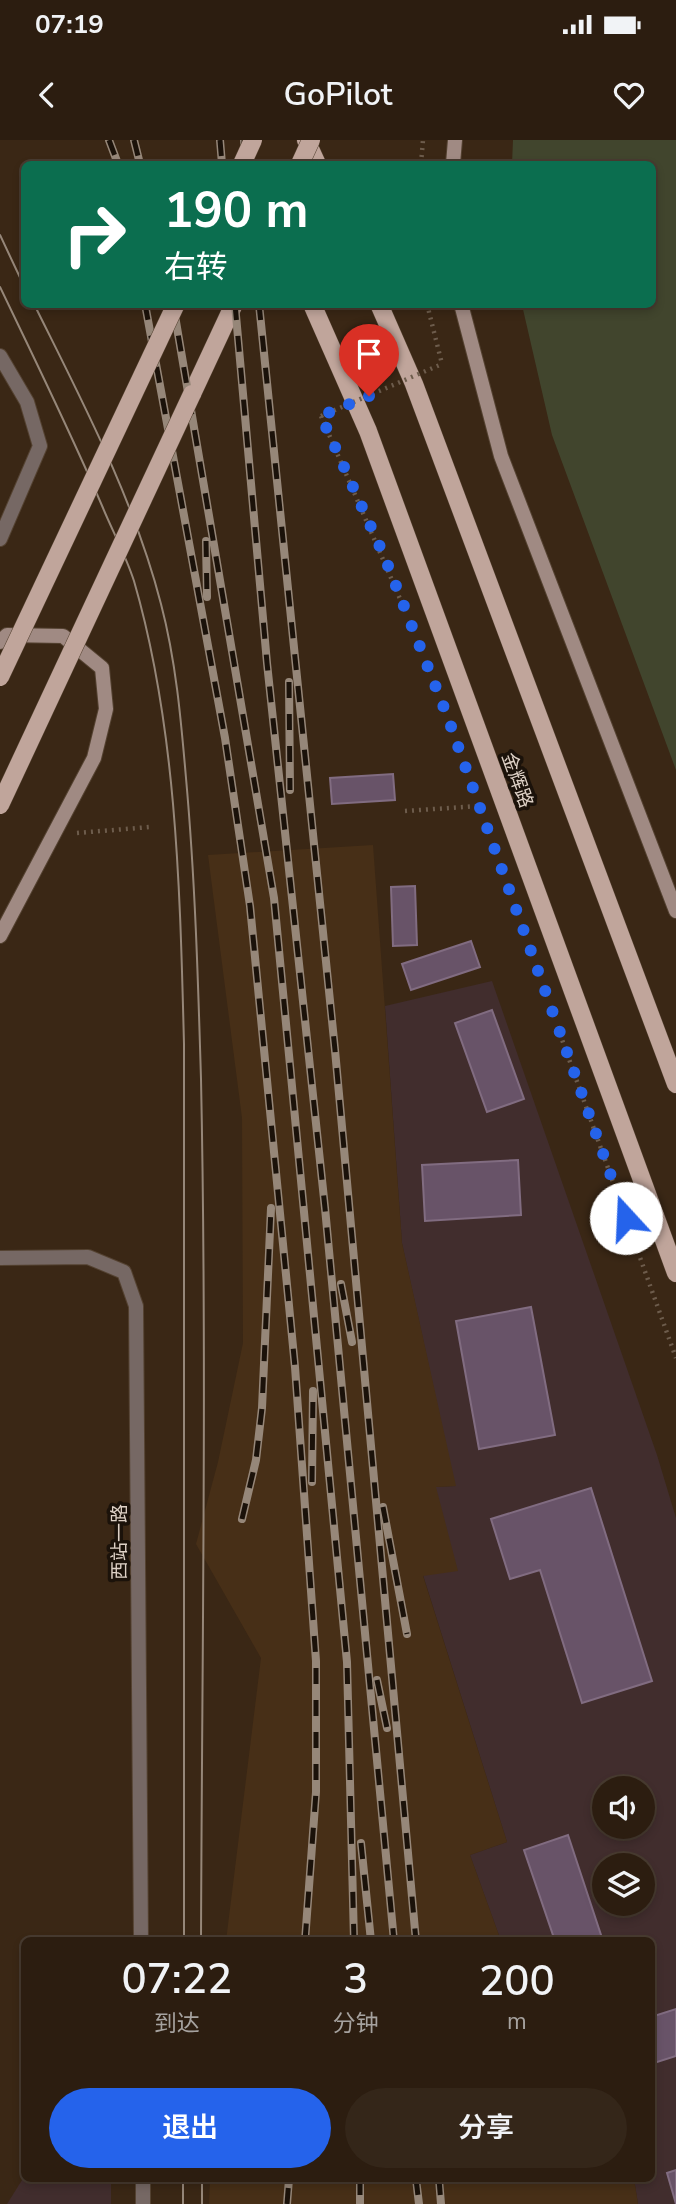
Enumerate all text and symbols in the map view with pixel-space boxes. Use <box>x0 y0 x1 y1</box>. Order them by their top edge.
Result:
text: 07:19 <box>35 7 104 42</box>
text: GoPilot <box>283 73 393 116</box>
icon: back <box>28 76 66 114</box>
icon: heart <box>610 76 648 114</box>
text: 190 m <box>164 177 308 244</box>
icon: right <box>49 189 140 280</box>
text: 右转 <box>164 246 228 289</box>
pin <box>339 324 399 396</box>
icon: arrive <box>350 335 388 373</box>
street label: 金辉路 <box>495 749 539 812</box>
position arrow <box>589 1181 663 1255</box>
street label: 西站一路 <box>107 1504 133 1580</box>
map controls <box>592 1776 655 1916</box>
button: sound <box>592 1776 655 1839</box>
button: layers <box>592 1853 655 1916</box>
text: 07:22 <box>121 1951 232 2008</box>
text: 3 <box>343 1951 368 2008</box>
text: 200 <box>479 1953 555 2010</box>
text: m <box>507 2006 527 2037</box>
text: 到达 <box>154 2008 200 2039</box>
text: 分钟 <box>333 2008 379 2039</box>
button: 退出 <box>49 2088 331 2168</box>
button: 分享 <box>345 2088 627 2168</box>

